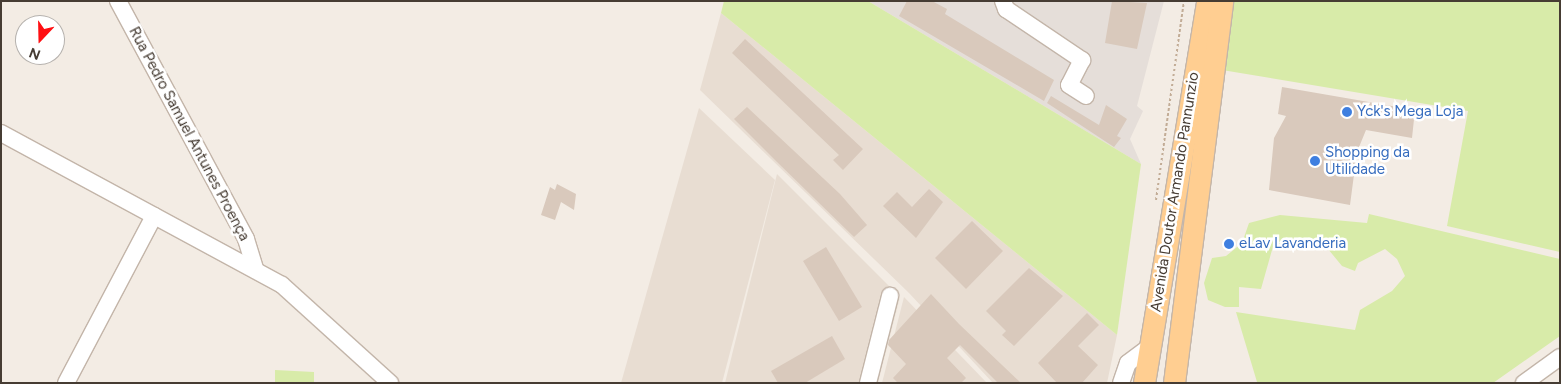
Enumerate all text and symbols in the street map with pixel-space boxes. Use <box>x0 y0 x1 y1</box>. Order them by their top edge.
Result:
north arrow <box>15 15 65 65</box>
street label: Rua Pedro Samuel Antunes Proença <box>125 24 253 244</box>
text: N <box>27 44 43 63</box>
street label: Avenida Doutor Armando Pannunzio <box>1147 71 1203 313</box>
place label: Yck's Mega Loja <box>1357 103 1463 121</box>
marker: Yck's Mega Loja <box>1341 106 1353 118</box>
place label: Shopping da Utilidade <box>1325 143 1410 178</box>
marker: Shopping da Utilidade <box>1309 155 1321 167</box>
place label: eLav Lavanderia <box>1239 235 1346 253</box>
marker: eLav Lavanderia <box>1223 238 1235 250</box>

